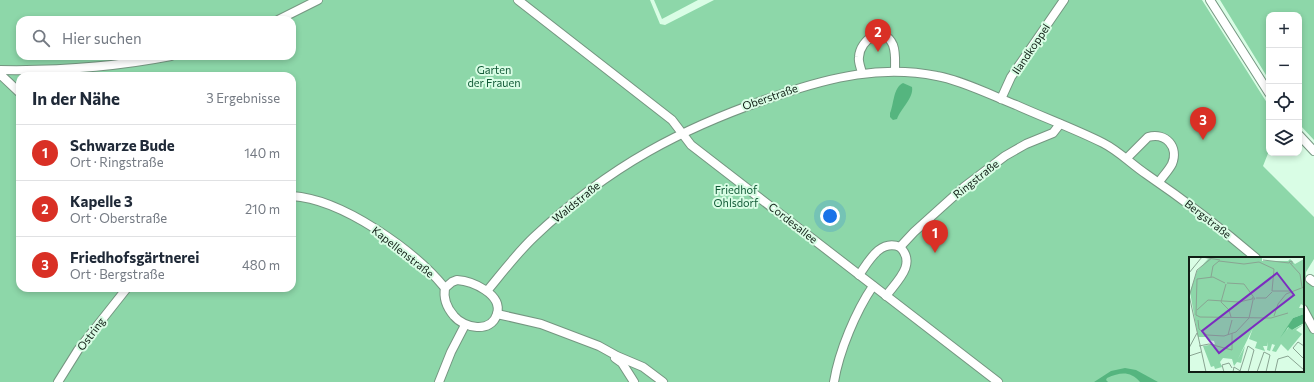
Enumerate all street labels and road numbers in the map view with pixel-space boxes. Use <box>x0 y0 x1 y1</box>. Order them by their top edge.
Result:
street label: Ilandkoppel <box>1009 21 1052 76</box>
street label: Oberstraße <box>741 81 799 112</box>
street label: Ringstraße <box>950 157 1001 200</box>
street label: Waldstraße <box>549 178 602 225</box>
street label: Bergstraße <box>1183 196 1234 241</box>
street label: Cordesallee <box>766 199 820 246</box>
street label: Kapellenstraße <box>370 223 437 280</box>
street label: Ostring <box>74 315 107 353</box>

